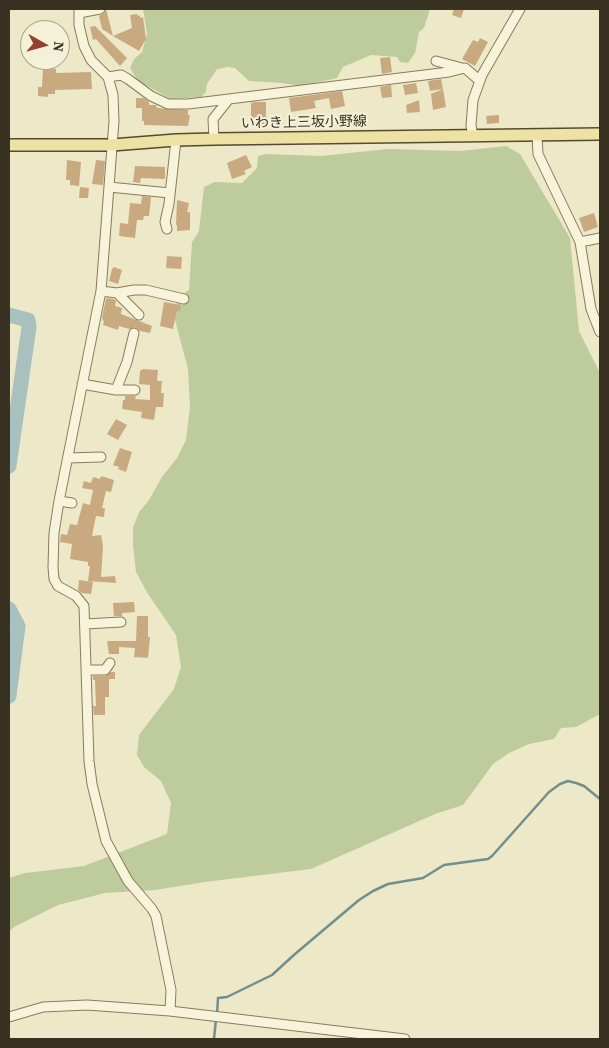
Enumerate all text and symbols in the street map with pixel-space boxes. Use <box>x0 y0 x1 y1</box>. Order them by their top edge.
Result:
north arrow <box>20 20 70 70</box>
text: N <box>48 40 69 53</box>
street label: いわき上三坂小野線 <box>241 114 367 132</box>

